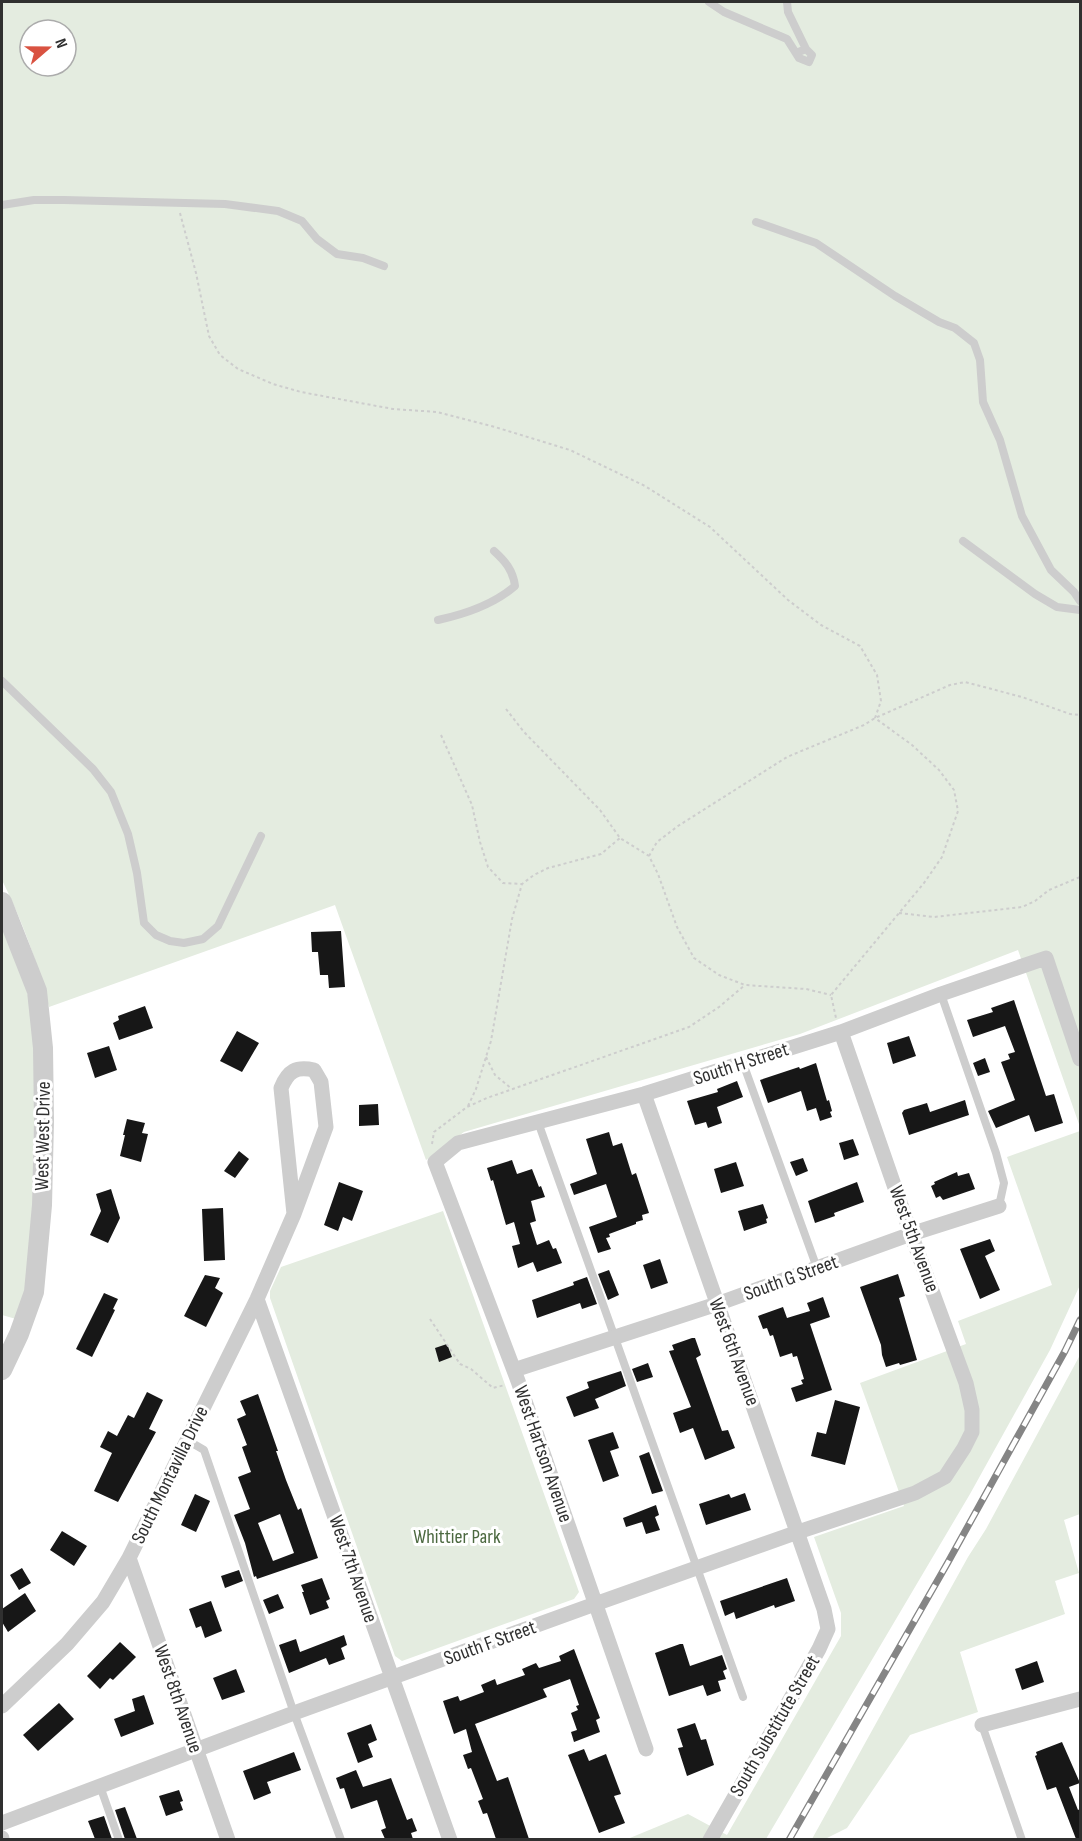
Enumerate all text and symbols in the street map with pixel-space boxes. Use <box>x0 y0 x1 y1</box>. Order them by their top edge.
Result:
north arrow <box>18 18 78 78</box>
text: N <box>50 36 71 51</box>
street label: South H Street <box>690 1037 792 1091</box>
street label: West West Drive <box>30 1081 56 1191</box>
street label: West 5th Avenue <box>884 1182 944 1296</box>
street label: South G Street <box>741 1250 841 1306</box>
street label: West 6th Avenue <box>703 1295 765 1409</box>
street label: West Hartson Avenue <box>508 1382 578 1526</box>
street label: South Montavilla Drive <box>126 1402 214 1548</box>
street label: West 7th Avenue <box>323 1512 383 1626</box>
park label: Whittier Park <box>413 1525 501 1549</box>
street label: South F Street <box>441 1615 539 1671</box>
street label: West 8th Avenue <box>148 1642 208 1756</box>
street label: South Substitute Street <box>725 1651 825 1801</box>

